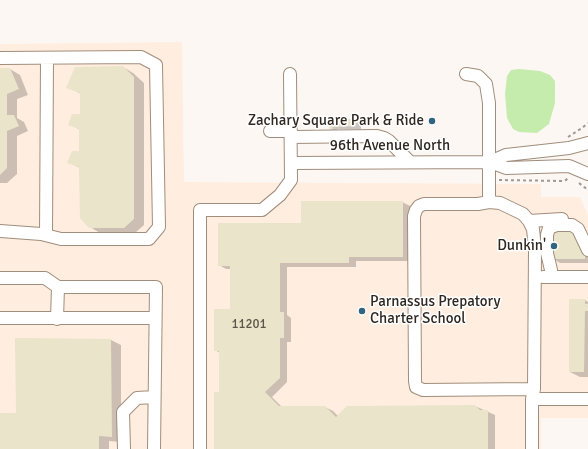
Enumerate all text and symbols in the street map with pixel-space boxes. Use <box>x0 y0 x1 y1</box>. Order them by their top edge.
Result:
place label: Zachary Square Park & Ride <box>248 112 424 130</box>
marker: Zachary Square Park & Ride <box>427 116 437 126</box>
street label: 96th Avenue North <box>330 137 450 155</box>
place label: Dunkin' <box>497 237 546 255</box>
marker: Dunkin' <box>549 241 559 251</box>
place label: Parnassus Prepatory Charter School <box>370 293 501 328</box>
marker: Parnassus Prepatory Charter School <box>357 306 367 316</box>
house number: 11201 <box>231 317 267 333</box>

